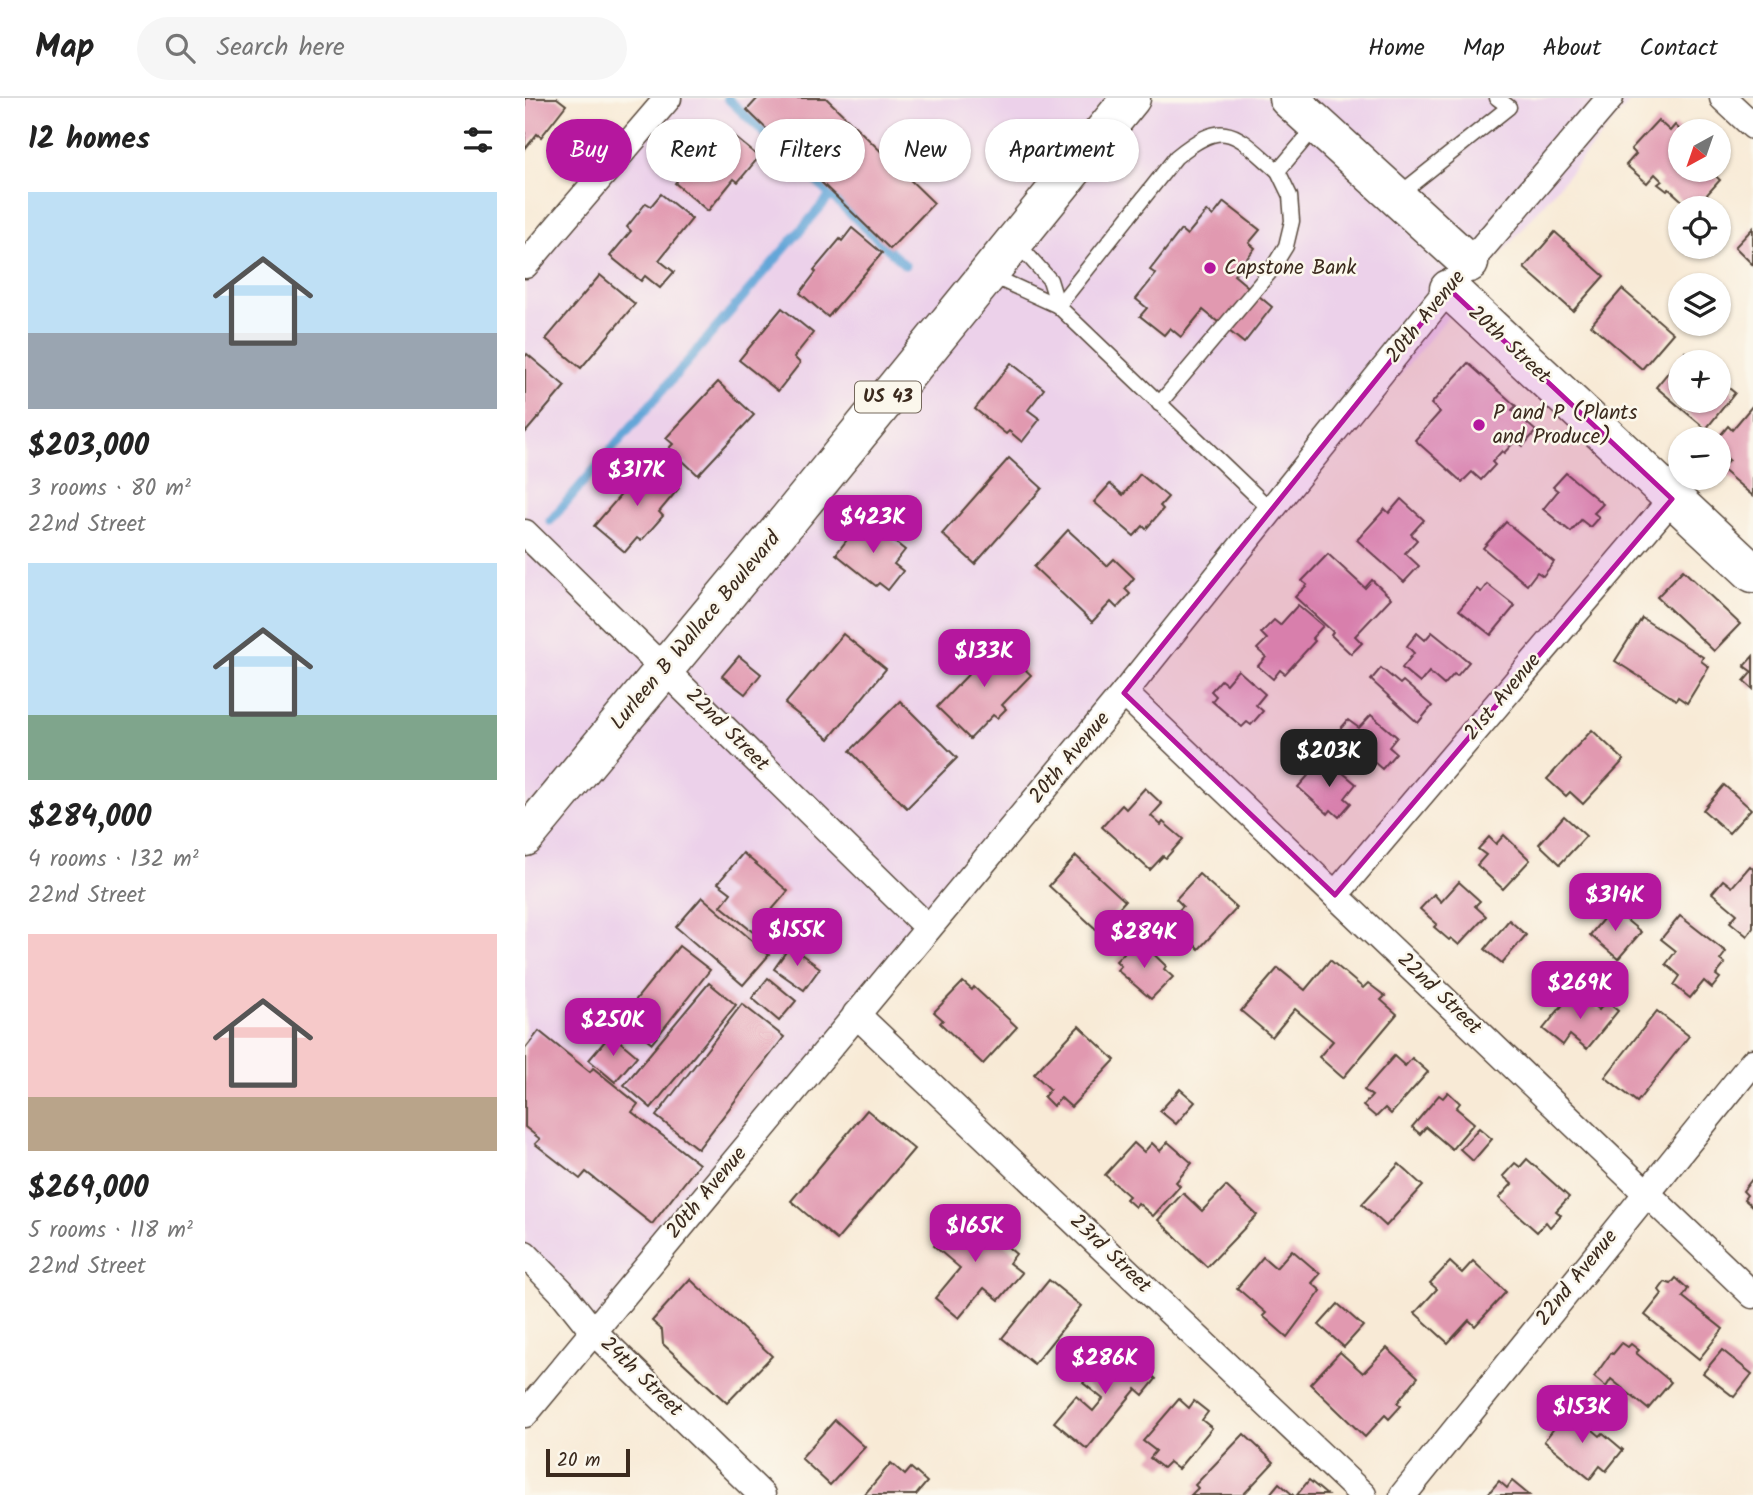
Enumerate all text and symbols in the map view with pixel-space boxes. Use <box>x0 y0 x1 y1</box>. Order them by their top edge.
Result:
search box <box>137 17 627 80</box>
text: Map <box>35 22 95 75</box>
text: Search here <box>217 27 345 69</box>
icon: search <box>161 29 199 67</box>
text: Home <box>1368 29 1425 68</box>
text: Map <box>1463 29 1505 68</box>
text: About <box>1543 29 1601 68</box>
text: Contact <box>1639 29 1718 68</box>
text: 12 homes <box>28 116 150 164</box>
chip: Buy <box>546 119 632 182</box>
chip: Rent <box>646 119 741 182</box>
chip: Filters <box>755 119 865 182</box>
chip: New <box>879 119 971 182</box>
chip: Apartment <box>985 119 1139 182</box>
north arrow <box>1668 119 1731 182</box>
map controls <box>1668 119 1731 490</box>
icon: filters <box>459 121 497 159</box>
button: locate <box>1668 196 1731 259</box>
icon: home <box>200 238 326 364</box>
place label: Capstone Bank <box>1224 252 1357 285</box>
marker: Capstone Bank <box>1202 260 1218 276</box>
street label: 20th Avenue <box>1378 263 1475 371</box>
button: layers <box>1668 273 1731 336</box>
street label: 20th Street <box>1460 298 1559 393</box>
button: + <box>1668 350 1731 413</box>
road number: US 43 <box>855 382 921 412</box>
place label: P and P (Plants and Produce) <box>1493 397 1637 454</box>
marker: P and P (Plants and Produce) <box>1471 417 1487 433</box>
text: $203,000 <box>28 423 149 471</box>
button: − <box>1668 427 1731 490</box>
pin: $317K <box>588 448 686 508</box>
text: $317K <box>608 453 666 489</box>
text: 3 rooms · 80 m² <box>28 471 191 507</box>
pin: $423K <box>824 496 922 555</box>
text: $423K <box>840 500 906 536</box>
text: 22nd Street <box>28 507 146 543</box>
street label: Lurleen B Wallace Boulevard <box>603 524 790 738</box>
icon: home <box>200 609 326 735</box>
pin: $133K <box>935 630 1033 689</box>
text: $133K <box>954 634 1014 670</box>
street label: 21st Avenue <box>1456 645 1550 748</box>
street label: 22nd Street <box>677 680 777 780</box>
street label: 20th Avenue <box>1021 704 1119 812</box>
pin: $203K <box>1280 730 1378 789</box>
text: $203K <box>1296 734 1362 770</box>
text: $284,000 <box>28 794 151 842</box>
text: 4 rooms · 132 m² <box>28 842 199 878</box>
pin: $314K <box>1566 874 1664 933</box>
text: 22nd Street <box>28 878 146 914</box>
text: $314K <box>1585 878 1645 914</box>
pin: $155K <box>748 908 846 968</box>
pin: $284K <box>1095 910 1193 970</box>
text: $155K <box>768 913 826 949</box>
text: $284K <box>1111 915 1177 951</box>
street label: 22nd Street <box>1389 945 1490 1044</box>
pin: $269K <box>1531 962 1629 1021</box>
text: $269K <box>1548 966 1612 1002</box>
icon: home <box>200 980 326 1106</box>
pin: $250K <box>564 998 662 1058</box>
text: $250K <box>581 1003 645 1039</box>
street label: 20th Avenue <box>658 1139 756 1247</box>
text: $269,000 <box>28 1165 149 1213</box>
pin: $165K <box>926 1204 1024 1264</box>
street label: 23rd Street <box>1061 1206 1159 1302</box>
text: $165K <box>946 1209 1004 1245</box>
text: 5 rooms · 118 m² <box>28 1213 193 1249</box>
street label: 22nd Avenue <box>1528 1222 1627 1334</box>
text: 22nd Street <box>28 1249 146 1285</box>
street label: 24th Street <box>592 1329 691 1426</box>
pin: $286K <box>1056 1336 1154 1396</box>
text: $286K <box>1072 1341 1138 1377</box>
pin: $153K <box>1533 1386 1631 1445</box>
text: $153K <box>1553 1390 1611 1426</box>
scale bar <box>546 1446 630 1478</box>
text: 20 m <box>557 1446 600 1476</box>

